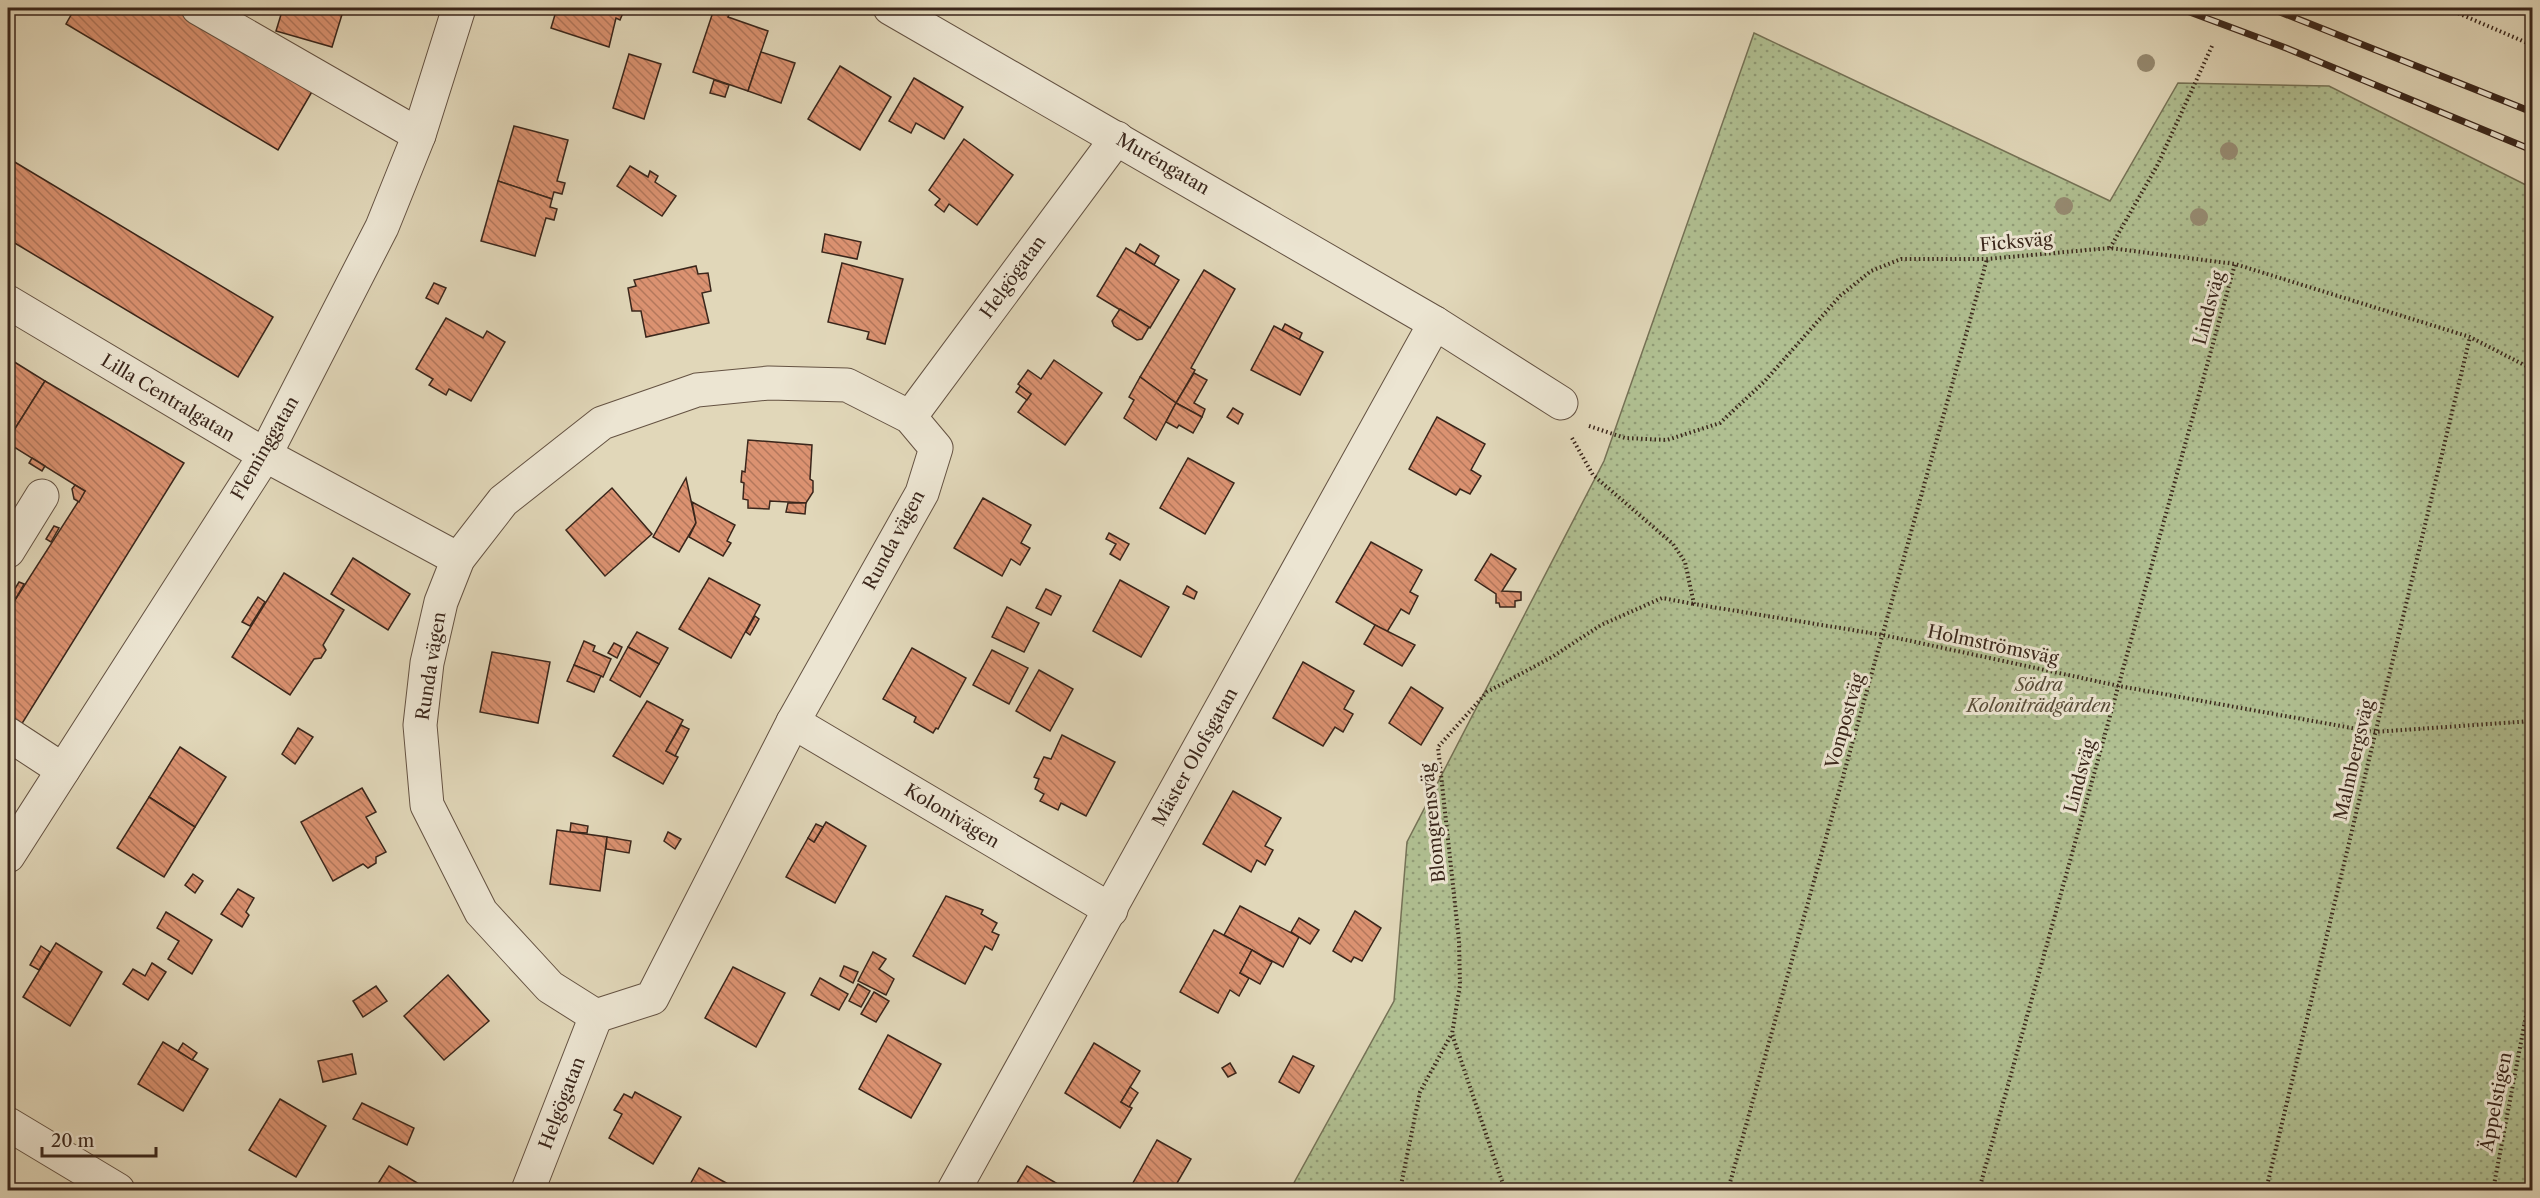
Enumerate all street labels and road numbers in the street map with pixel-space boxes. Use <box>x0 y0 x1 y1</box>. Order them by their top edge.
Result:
street label: Muréngatan <box>1113 129 1213 199</box>
street label: Ficksväg <box>1979 228 2054 256</box>
street label: Helgögatan <box>976 231 1050 323</box>
street label: Lindsväg <box>2189 268 2230 347</box>
street label: Lilla Centralgatan <box>97 349 239 447</box>
street label: Fleminggatan <box>226 392 304 504</box>
street label: Runda vägen <box>859 487 929 593</box>
street label: Runda vägen <box>412 610 450 722</box>
street label: Holmströmsväg <box>1926 620 2061 670</box>
street label: Vonpostväg <box>1821 670 1869 772</box>
street label: Mäster Olofsgatan <box>1148 684 1242 830</box>
street label: Malmbergsväg <box>2329 697 2379 823</box>
street label: Lindsväg <box>2060 736 2101 815</box>
street label: Blomgrensväg <box>1416 762 1450 884</box>
street label: Kolonivägen <box>901 779 1003 853</box>
street label: Äppelstigen <box>2474 1050 2516 1155</box>
street label: Helgögatan <box>534 1054 590 1152</box>

